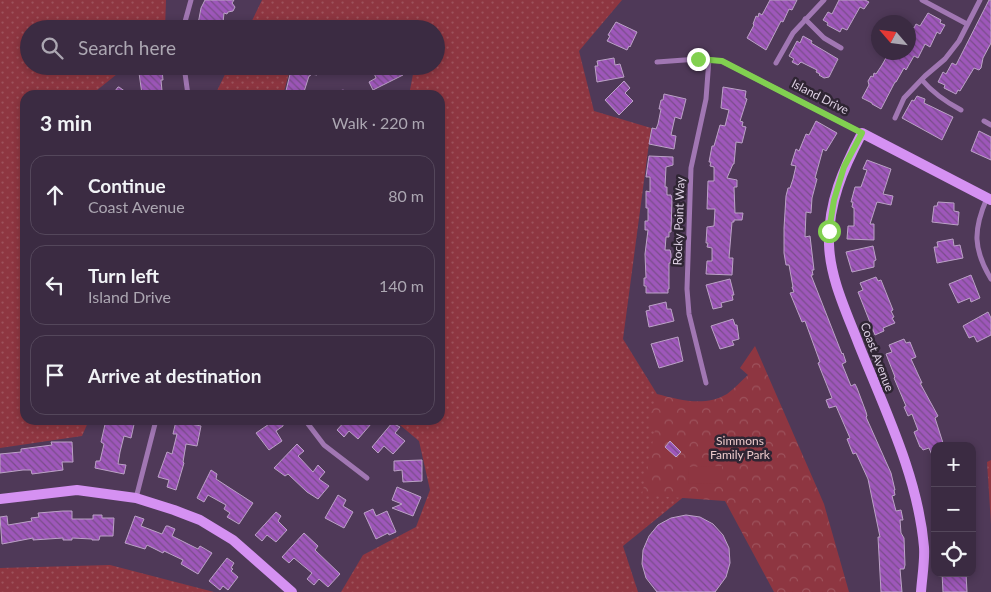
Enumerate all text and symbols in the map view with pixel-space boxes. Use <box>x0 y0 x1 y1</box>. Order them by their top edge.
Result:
north arrow <box>871 15 916 60</box>
search box <box>20 20 445 75</box>
icon: search <box>38 34 66 62</box>
text: Search here <box>78 36 176 59</box>
route end <box>687 48 710 71</box>
street label: Island Drive <box>789 76 851 117</box>
text: 3 min <box>40 110 92 135</box>
text: Walk · 220 m <box>332 113 425 132</box>
text: Continue <box>88 174 166 197</box>
street label: Rocky Point Way <box>669 175 688 266</box>
icon: ahead <box>41 181 69 209</box>
text: 80 m <box>388 186 424 205</box>
text: Coast Avenue <box>88 197 185 216</box>
route start <box>818 220 841 243</box>
text: Turn left <box>88 264 159 287</box>
icon: left <box>41 271 69 299</box>
text: 140 m <box>379 276 424 295</box>
text: Island Drive <box>88 287 171 306</box>
street label: Coast Avenue <box>857 320 897 393</box>
icon: arrive <box>41 361 69 389</box>
text: Arrive at destination <box>88 364 261 387</box>
park label: Simmons Family Park <box>710 433 771 462</box>
map controls <box>931 442 976 577</box>
button: + <box>931 442 976 487</box>
button: − <box>931 487 976 532</box>
button: locate <box>931 532 976 577</box>

